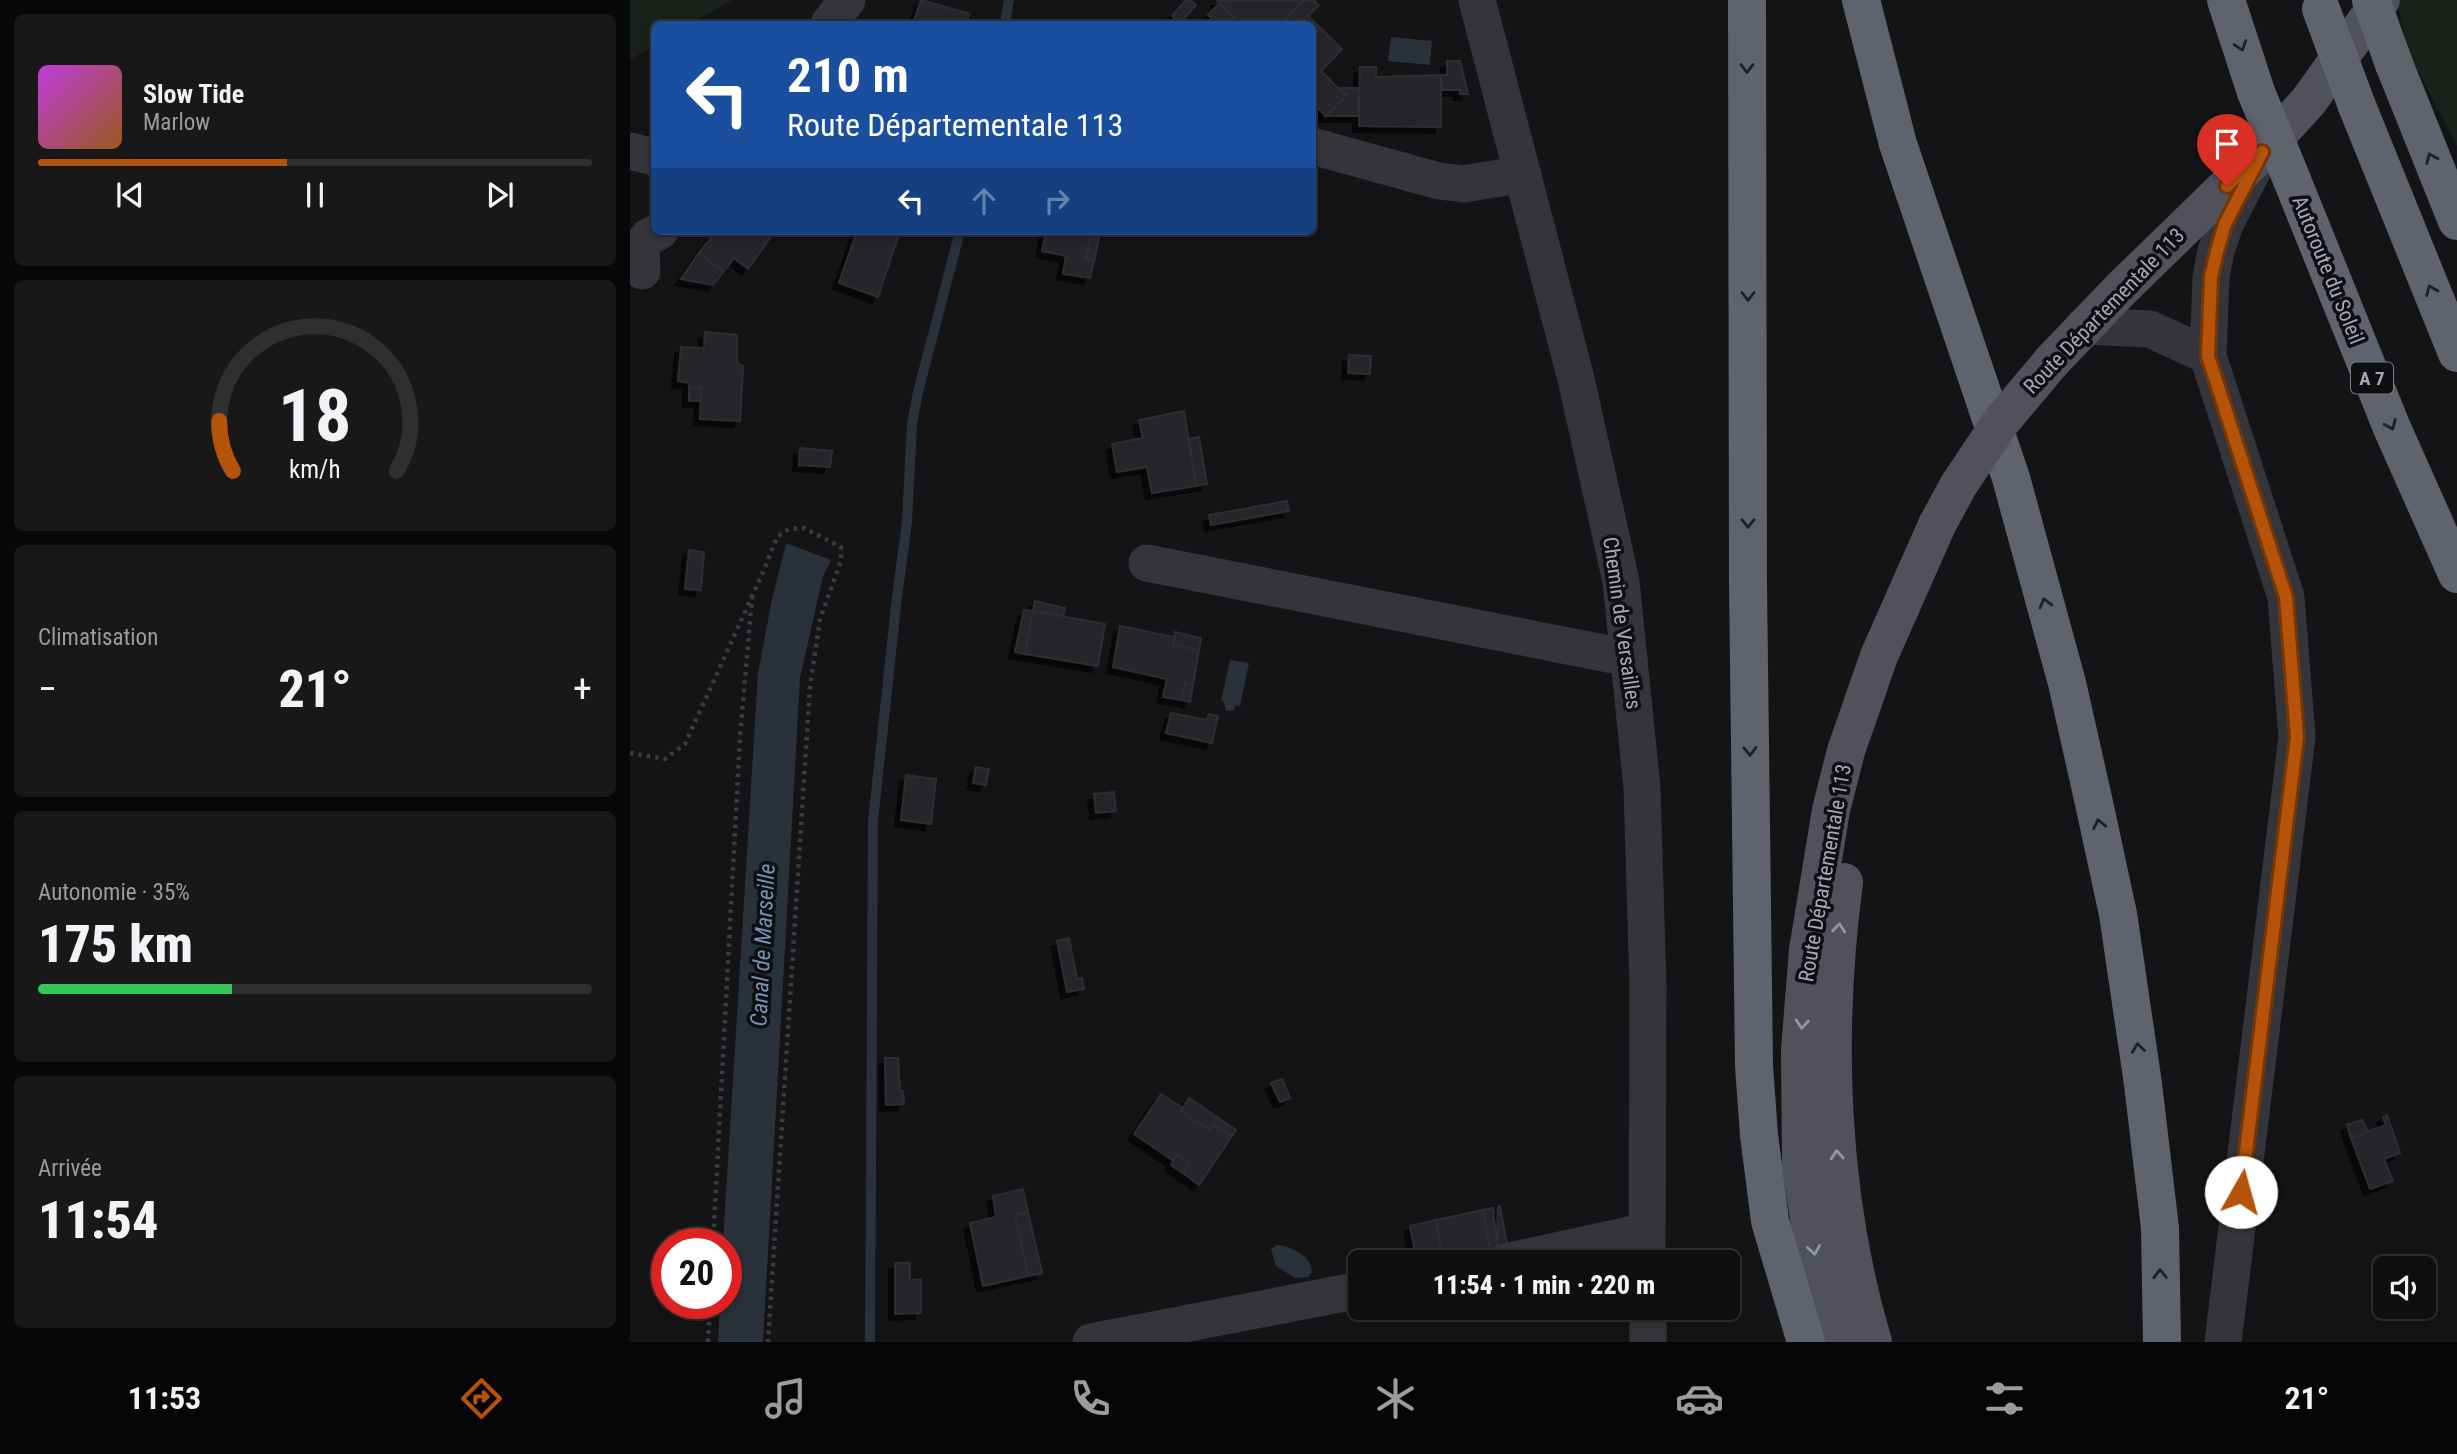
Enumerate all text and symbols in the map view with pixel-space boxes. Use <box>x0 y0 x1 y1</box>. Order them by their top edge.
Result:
one-way arrow <box>2233 39 2247 51</box>
text: 210 m <box>787 47 909 104</box>
icon: left <box>672 49 763 140</box>
one-way arrow <box>1739 63 1755 74</box>
text: Slow Tide <box>143 79 244 109</box>
text: Route Départementale 113 <box>787 106 1123 144</box>
text: Marlow <box>143 109 210 136</box>
pin <box>2197 114 2257 186</box>
icon: arrive <box>2208 125 2246 163</box>
one-way arrow <box>2425 153 2439 166</box>
icon: previous <box>111 176 149 214</box>
icon: pause <box>296 176 334 214</box>
icon: next <box>481 176 519 214</box>
icon: left <box>892 182 930 220</box>
icon: ahead <box>965 182 1003 220</box>
icon: right <box>1038 182 1076 220</box>
street label: Autoroute du Soleil <box>2287 192 2369 348</box>
street label: Route Départementale 113 <box>2019 223 2189 399</box>
one-way arrow <box>2426 285 2440 297</box>
one-way arrow <box>1740 291 1756 301</box>
road number: A 7 <box>2351 362 2393 394</box>
text: 18 <box>278 374 352 460</box>
one-way arrow <box>2382 418 2396 430</box>
text: km/h <box>289 455 341 484</box>
one-way arrow <box>1740 518 1756 529</box>
street label: Chemin de Versailles <box>1598 535 1646 711</box>
one-way arrow <box>2039 597 2053 609</box>
text: Climatisation <box>38 624 158 651</box>
text: 21° <box>278 659 352 720</box>
text: − <box>38 667 57 711</box>
text: + <box>573 667 592 711</box>
one-way arrow <box>1743 745 1758 756</box>
street label: Route Départementale 113 <box>1794 762 1856 984</box>
one-way arrow <box>2092 818 2107 830</box>
water label: Canal de Marseille <box>745 863 781 1027</box>
text: Autonomie · 35% <box>38 879 190 906</box>
text: 175 km <box>38 914 193 975</box>
one-way arrow <box>1831 922 1846 934</box>
one-way arrow <box>1795 1019 1810 1030</box>
one-way arrow <box>2130 1042 2145 1053</box>
one-way arrow <box>1830 1149 1845 1160</box>
text: Arrivée <box>38 1155 102 1182</box>
position arrow <box>2204 1155 2278 1229</box>
text: 11:54 <box>38 1190 158 1251</box>
speed limit sign: 20 <box>651 1228 742 1319</box>
one-way arrow <box>1806 1244 1821 1256</box>
map controls <box>2373 1256 2436 1319</box>
button: sound <box>2373 1256 2436 1319</box>
one-way arrow <box>2153 1268 2168 1279</box>
text: 11:54 · 1 min · 220 m <box>1433 1270 1655 1300</box>
icon: directions <box>457 1374 506 1423</box>
icon: music <box>761 1374 810 1423</box>
icon: phone <box>1066 1374 1115 1423</box>
icon: climate <box>1371 1374 1420 1423</box>
icon: car <box>1675 1374 1724 1423</box>
icon: filters <box>1980 1374 2029 1423</box>
text: 11:53 <box>128 1379 201 1417</box>
text: 21° <box>2284 1379 2329 1417</box>

